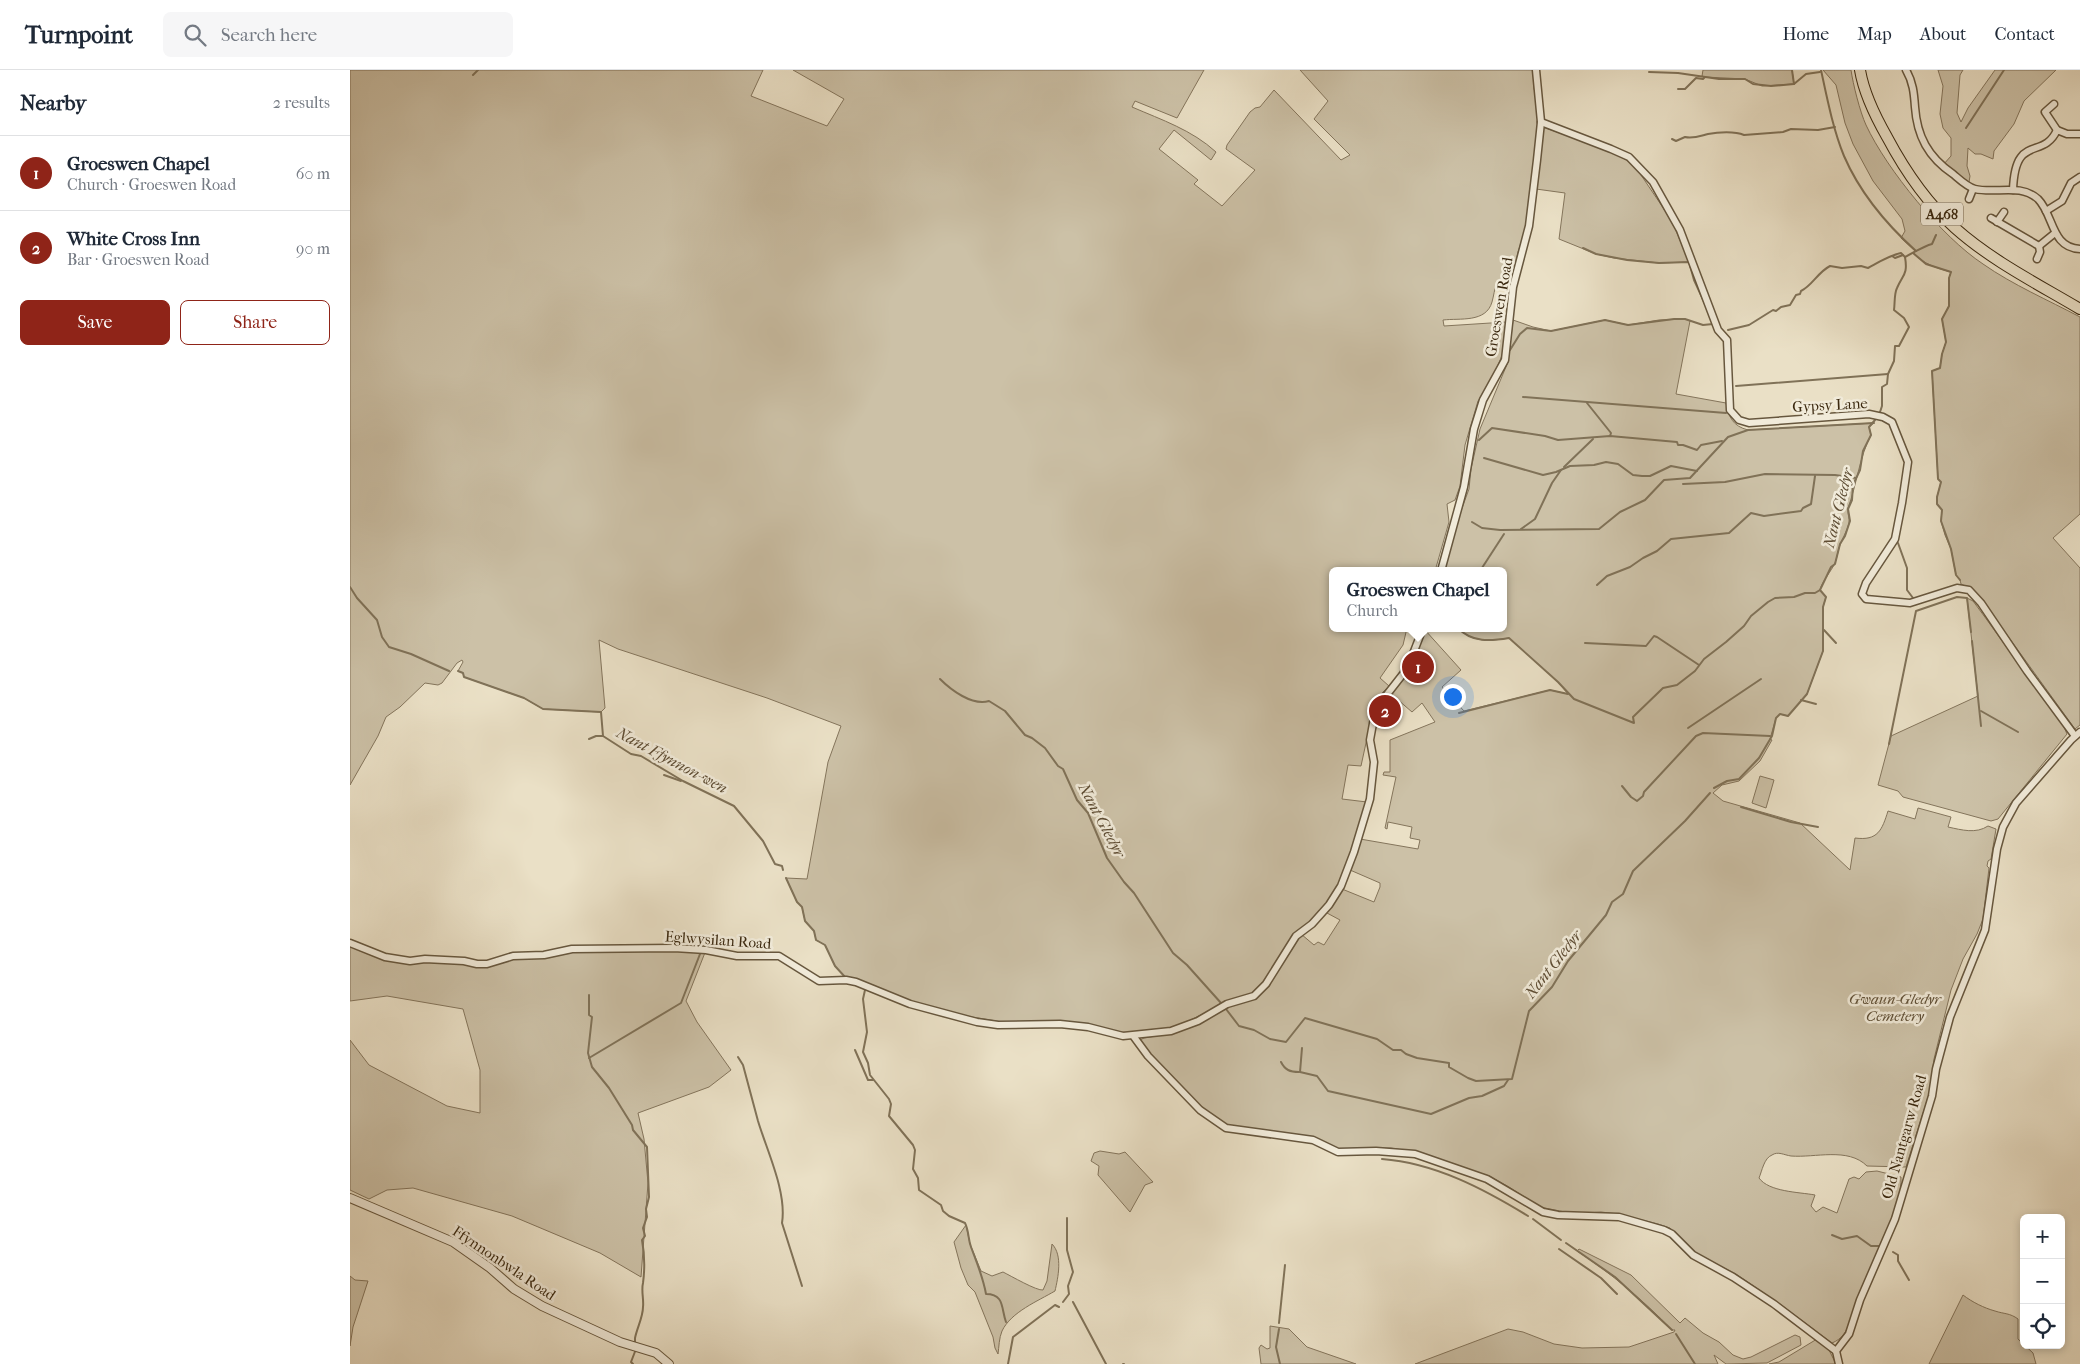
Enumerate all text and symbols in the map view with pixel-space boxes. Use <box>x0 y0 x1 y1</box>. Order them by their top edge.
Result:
search box <box>163 12 513 57</box>
text: Turnpoint <box>25 21 133 49</box>
icon: search <box>181 21 209 49</box>
text: Search here <box>221 24 317 46</box>
text: Home <box>1782 24 1829 45</box>
text: Map <box>1857 24 1892 45</box>
text: About <box>1920 24 1966 45</box>
text: Contact <box>1994 24 2055 45</box>
text: Nearby <box>20 91 86 115</box>
text: 2 results <box>273 93 330 112</box>
text: Groeswen Chapel <box>67 153 210 175</box>
text: 1 <box>33 164 39 183</box>
text: 60 m <box>296 164 330 183</box>
text: Church · Groeswen Road <box>67 175 236 194</box>
road number: A468 <box>1921 202 1963 226</box>
text: White Cross Inn <box>67 228 200 250</box>
text: 2 <box>32 239 40 258</box>
text: 90 m <box>296 239 330 258</box>
text: Bar · Groeswen Road <box>67 250 209 269</box>
street label: Groeswen Road <box>1481 255 1517 358</box>
button: Save <box>20 300 170 345</box>
button: Share <box>180 300 330 345</box>
street label: Gypsy Lane <box>1792 394 1869 416</box>
water label: Nant Gledyr <box>1819 464 1858 551</box>
popup <box>1329 567 1507 632</box>
text: Groeswen Chapel <box>1347 579 1489 601</box>
text: Church <box>1347 601 1398 620</box>
pin: 1 <box>1402 648 1434 686</box>
your location <box>1440 684 1466 710</box>
pin: 2 <box>1369 692 1401 730</box>
water label: Nant Ffynnon-wen <box>612 722 731 797</box>
water label: Nant Gledyr <box>1074 779 1130 862</box>
water label: Nant Gledyr <box>1520 925 1587 1003</box>
street label: Eglwysilan Road <box>664 927 773 953</box>
park label: Gwaun-Gledyr Cemetery <box>1849 990 1942 1025</box>
street label: Old Nantgarw Road <box>1878 1072 1931 1201</box>
map controls <box>2020 1214 2065 1349</box>
button: + <box>2020 1214 2065 1259</box>
street label: Ffynnonbwla Road <box>449 1222 560 1305</box>
button: − <box>2020 1259 2065 1304</box>
button: locate <box>2020 1304 2065 1349</box>

